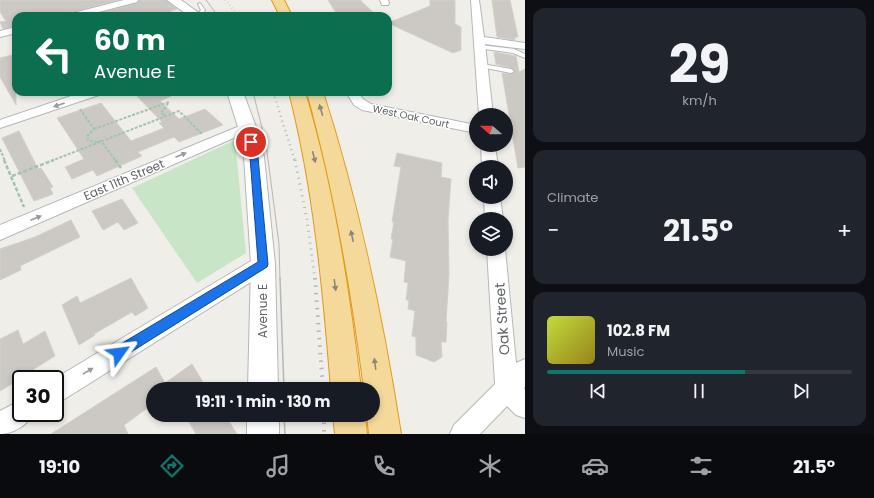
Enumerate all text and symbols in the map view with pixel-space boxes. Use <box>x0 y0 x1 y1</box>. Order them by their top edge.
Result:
text: 60 m <box>94 21 166 60</box>
icon: left <box>28 28 80 80</box>
text: 29 <box>669 28 730 101</box>
text: Avenue E <box>94 59 176 84</box>
text: km/h <box>682 91 717 110</box>
street label: West Oak Court <box>371 101 451 132</box>
one-way arrow <box>52 102 64 108</box>
one-way arrow <box>318 103 324 115</box>
north arrow <box>469 108 513 152</box>
map controls <box>469 108 513 256</box>
pin <box>234 125 268 159</box>
icon: arrive <box>240 131 262 153</box>
one-way arrow <box>311 151 317 163</box>
one-way arrow <box>175 152 187 159</box>
street label: East 11th Street <box>81 155 167 204</box>
button: sound <box>469 160 513 204</box>
text: Climate <box>547 188 598 207</box>
text: 21.5° <box>663 209 733 252</box>
button: layers <box>469 212 513 256</box>
one-way arrow <box>30 215 41 221</box>
text: − <box>547 215 559 246</box>
text: + <box>837 215 852 246</box>
one-way arrow <box>348 230 354 242</box>
one-way arrow <box>332 279 338 291</box>
street label: Oak Street <box>489 282 515 356</box>
street label: Avenue E <box>254 284 271 338</box>
text: 102.8 FM <box>607 320 670 341</box>
position arrow <box>98 332 140 374</box>
text: Music <box>607 342 644 361</box>
one-way arrow <box>372 358 378 370</box>
one-way arrow <box>82 368 94 375</box>
speed limit sign: 30 <box>12 370 64 422</box>
icon: previous <box>587 380 609 402</box>
icon: pause <box>688 380 710 402</box>
icon: next <box>790 380 812 402</box>
text: 19:11 · 1 min · 130 m <box>196 391 330 412</box>
icon: directions <box>158 452 186 480</box>
icon: music <box>264 452 292 480</box>
icon: phone <box>370 452 398 480</box>
icon: climate <box>476 452 504 480</box>
icon: car <box>581 452 609 480</box>
icon: filters <box>687 452 715 480</box>
text: 19:10 <box>39 454 80 479</box>
text: 21.5° <box>793 454 835 479</box>

